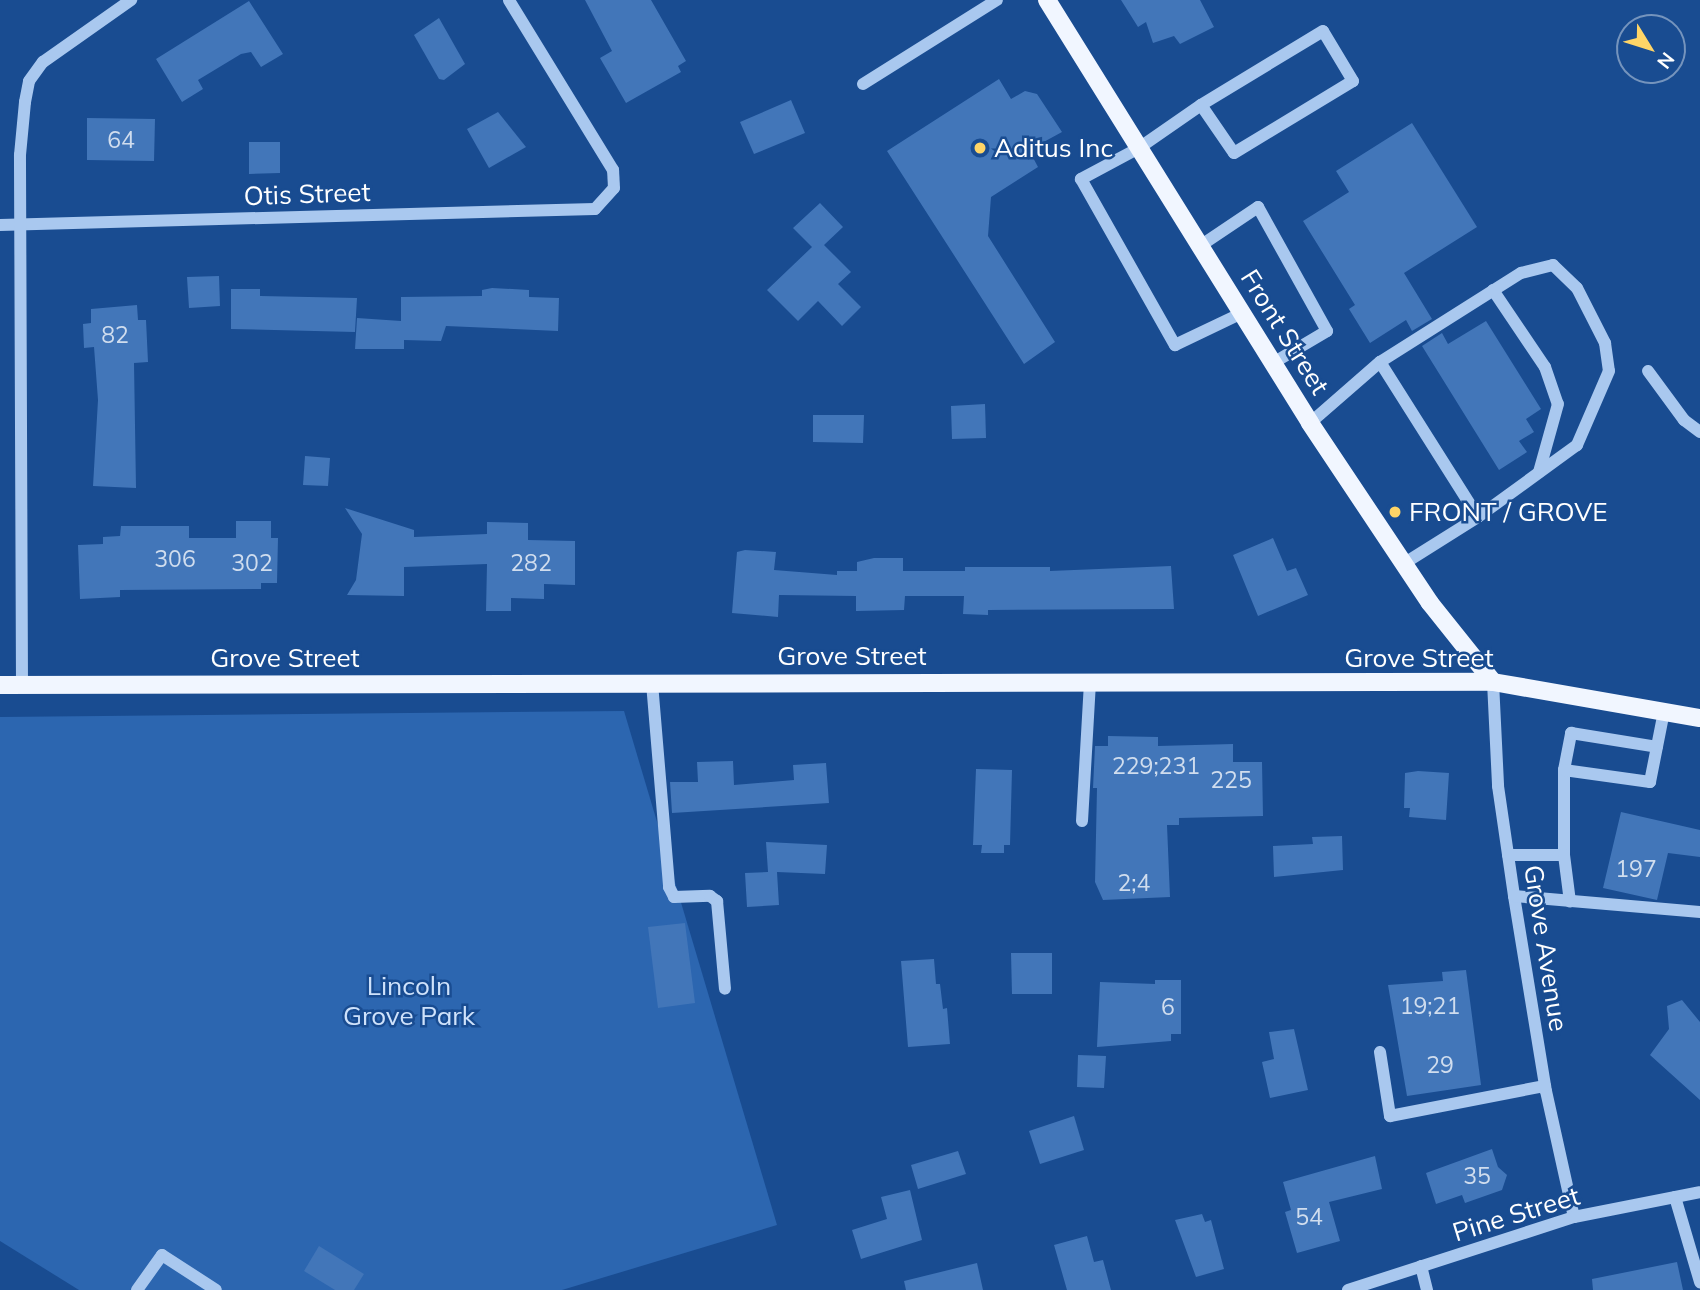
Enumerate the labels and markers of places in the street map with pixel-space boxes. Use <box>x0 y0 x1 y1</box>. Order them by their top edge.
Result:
place label: Aditus Inc <box>994 132 1113 164</box>
marker: Aditus Inc <box>972 140 988 156</box>
place label: FRONT / GROVE <box>1409 496 1608 528</box>
marker: FRONT / GROVE <box>1387 504 1403 520</box>

